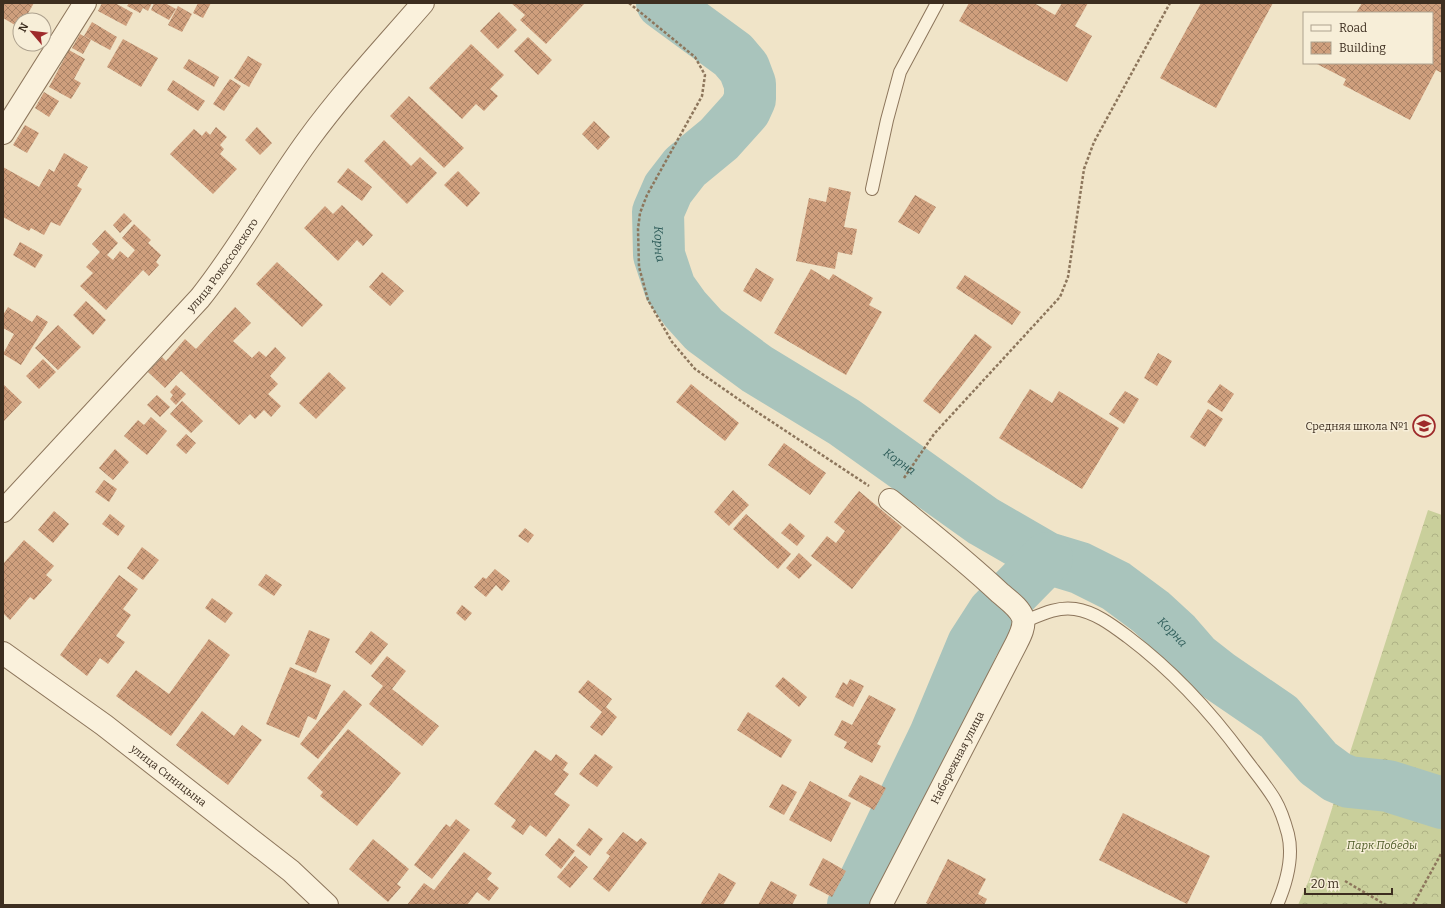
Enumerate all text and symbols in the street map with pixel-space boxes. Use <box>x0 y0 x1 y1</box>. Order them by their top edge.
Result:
north arrow <box>12 12 52 52</box>
legend <box>1303 12 1433 64</box>
text: N <box>16 20 32 34</box>
text: Road <box>1339 21 1367 35</box>
text: Building <box>1339 41 1386 55</box>
street label: улица Рокоссовского <box>184 216 261 315</box>
water label: Корна <box>651 226 668 264</box>
school or university icon: Средняя школа №1 <box>1411 413 1437 439</box>
place label: Средняя школа №1 <box>1306 420 1409 433</box>
water label: Корна <box>881 445 918 478</box>
water label: Корна <box>1155 615 1190 650</box>
street label: Набережная улица <box>928 709 987 806</box>
street label: улица Синицына <box>127 742 209 809</box>
park label: Парк Победы <box>1347 839 1417 852</box>
scale bar <box>1305 870 1392 896</box>
text: 20 m <box>1311 877 1340 891</box>

